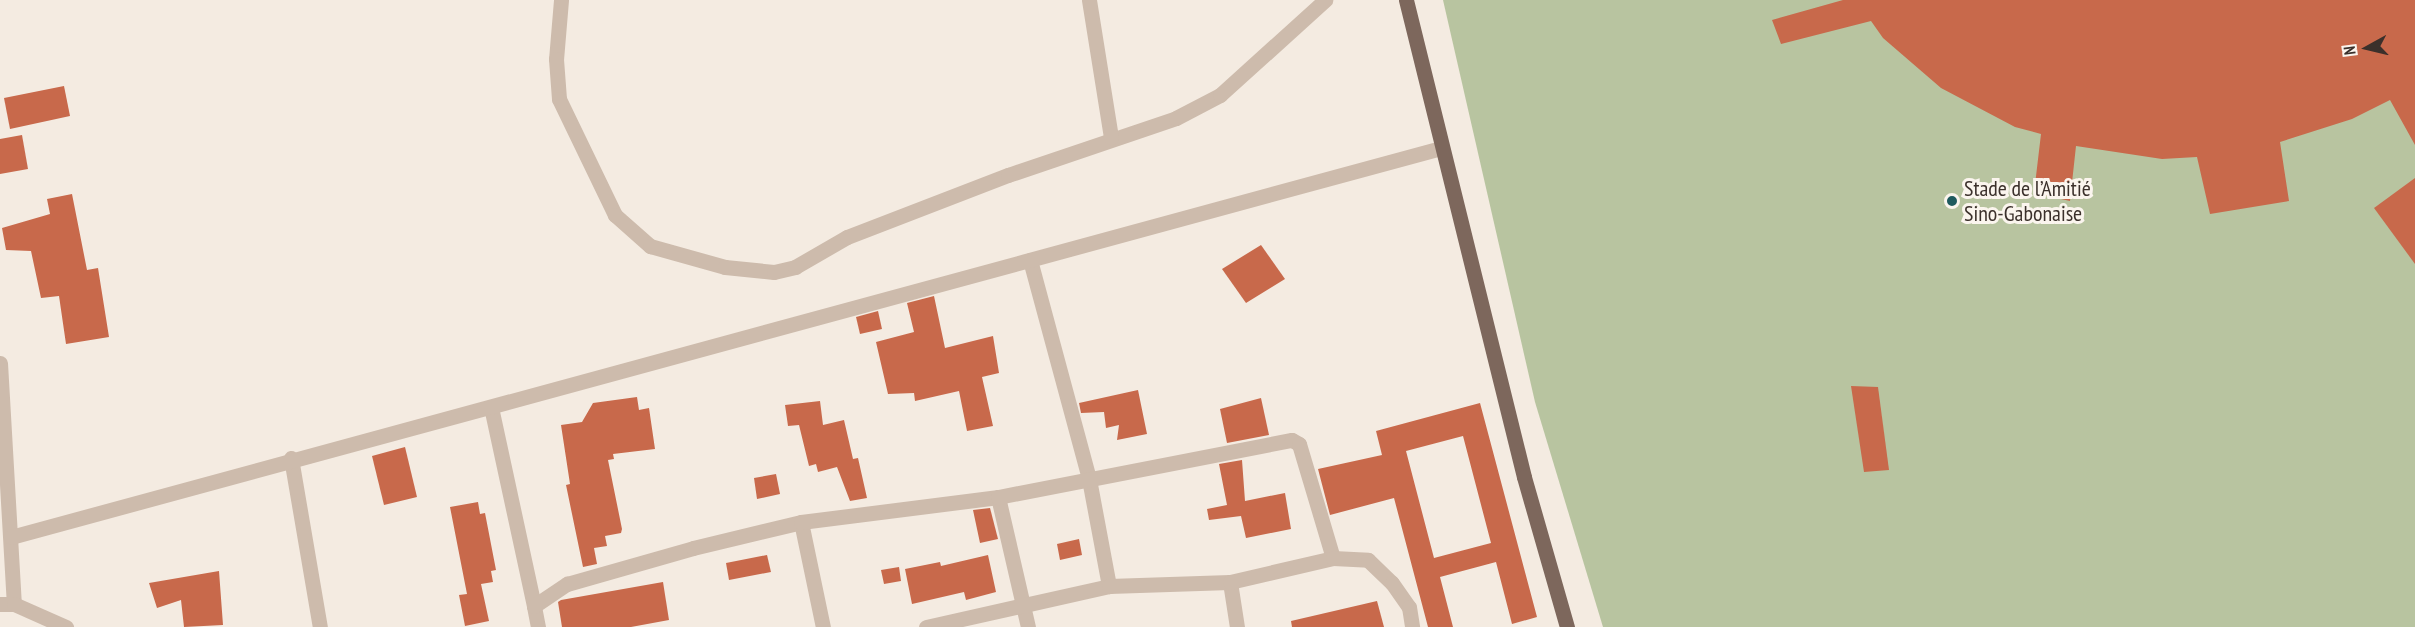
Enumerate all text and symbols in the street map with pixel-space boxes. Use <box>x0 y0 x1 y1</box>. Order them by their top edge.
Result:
north arrow <box>2337 18 2397 78</box>
text: N <box>2339 45 2360 56</box>
place label: Stade de l’Amitié Sino-Gabonaise <box>1964 175 2091 226</box>
marker: Stade de l’Amitié Sino-Gabonaise <box>1945 194 1959 208</box>

